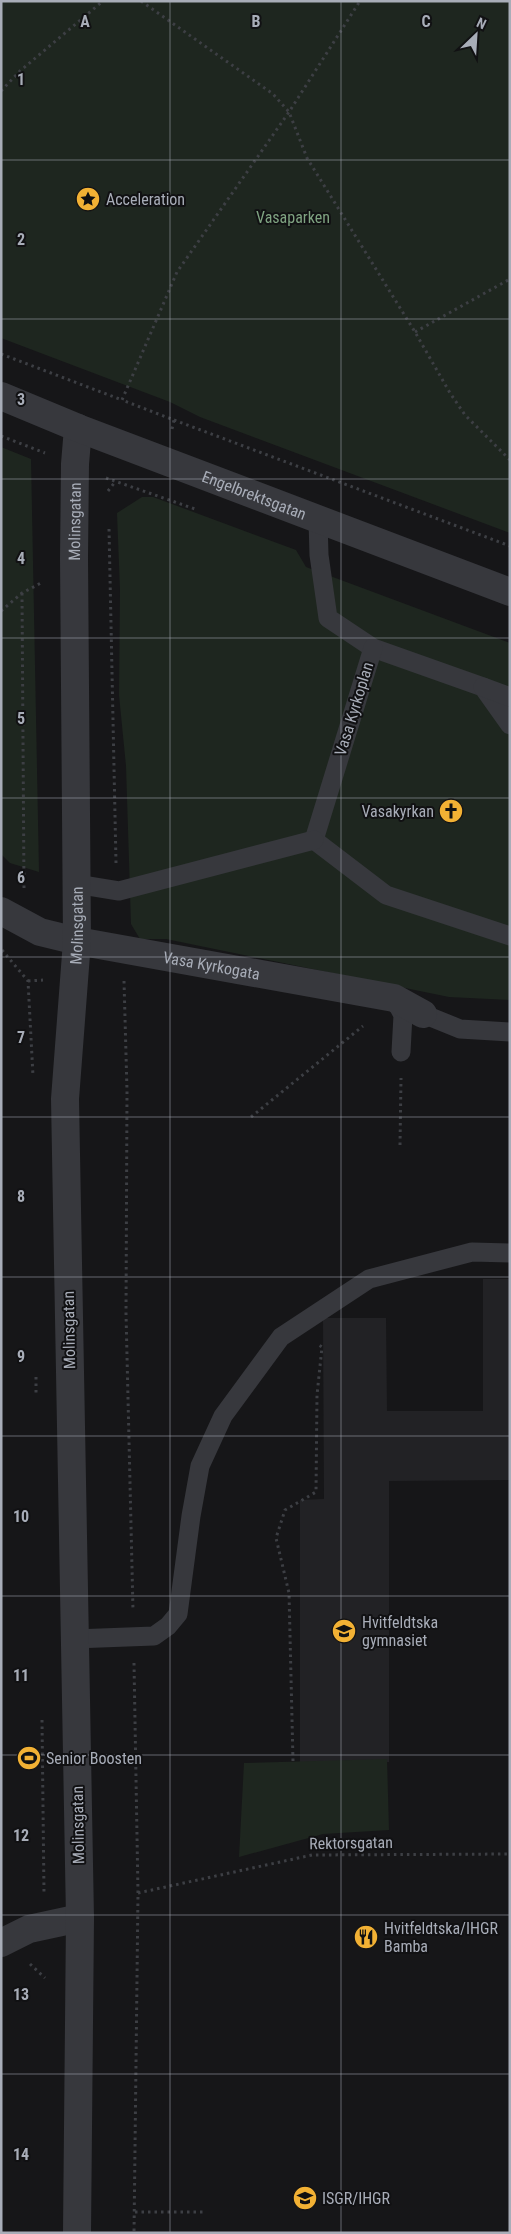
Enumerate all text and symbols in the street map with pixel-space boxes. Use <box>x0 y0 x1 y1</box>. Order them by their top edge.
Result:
north arrow <box>451 10 501 60</box>
text: A <box>80 12 90 31</box>
text: B <box>252 12 261 31</box>
text: C <box>421 12 431 31</box>
text: N <box>474 14 489 32</box>
text: 1 <box>17 70 25 89</box>
place icon: Acceleration <box>75 186 101 212</box>
place label: Acceleration <box>106 190 185 209</box>
park label: Vasaparken <box>256 208 330 227</box>
text: 2 <box>17 230 25 249</box>
text: 3 <box>17 390 25 409</box>
street label: Engelbrektsgatan <box>200 467 309 523</box>
street label: Molinsgatan <box>64 482 84 561</box>
text: 4 <box>17 549 25 568</box>
street label: Vasa Kyrkoplan <box>331 660 377 758</box>
text: 5 <box>17 709 25 728</box>
church icon: Vasakyrkan <box>438 798 464 824</box>
place label: Vasakyrkan <box>361 802 434 821</box>
text: 6 <box>17 868 25 887</box>
street label: Molinsgatan <box>66 886 86 965</box>
street label: Vasa Kyrkogata <box>162 947 261 983</box>
text: 7 <box>17 1028 25 1047</box>
text: 8 <box>17 1187 25 1206</box>
street label: Molinsgatan <box>59 1291 79 1369</box>
text: 9 <box>17 1347 25 1366</box>
text: 10 <box>13 1507 29 1526</box>
place label: Hvitfeldtska gymnasiet <box>362 1613 438 1650</box>
school or university icon: Hvitfeldtska gymnasiet <box>331 1618 357 1644</box>
text: 11 <box>13 1666 29 1685</box>
sports icon: Senior Boosten <box>16 1745 42 1771</box>
place label: Senior Boosten <box>46 1749 142 1768</box>
street label: Molinsgatan <box>68 1786 88 1864</box>
text: 12 <box>13 1826 29 1845</box>
street label: Rektorsgatan <box>309 1833 393 1853</box>
place label: Hvitfeldtska/IHGR Bamba <box>384 1919 498 1956</box>
restaurant icon: Hvitfeldtska/IHGR Bamba <box>353 1924 379 1950</box>
text: 13 <box>13 1985 29 2004</box>
text: 14 <box>13 2145 29 2164</box>
school or university icon: ISGR/IHGR <box>292 2185 318 2211</box>
place label: ISGR/IHGR <box>322 2189 391 2208</box>

